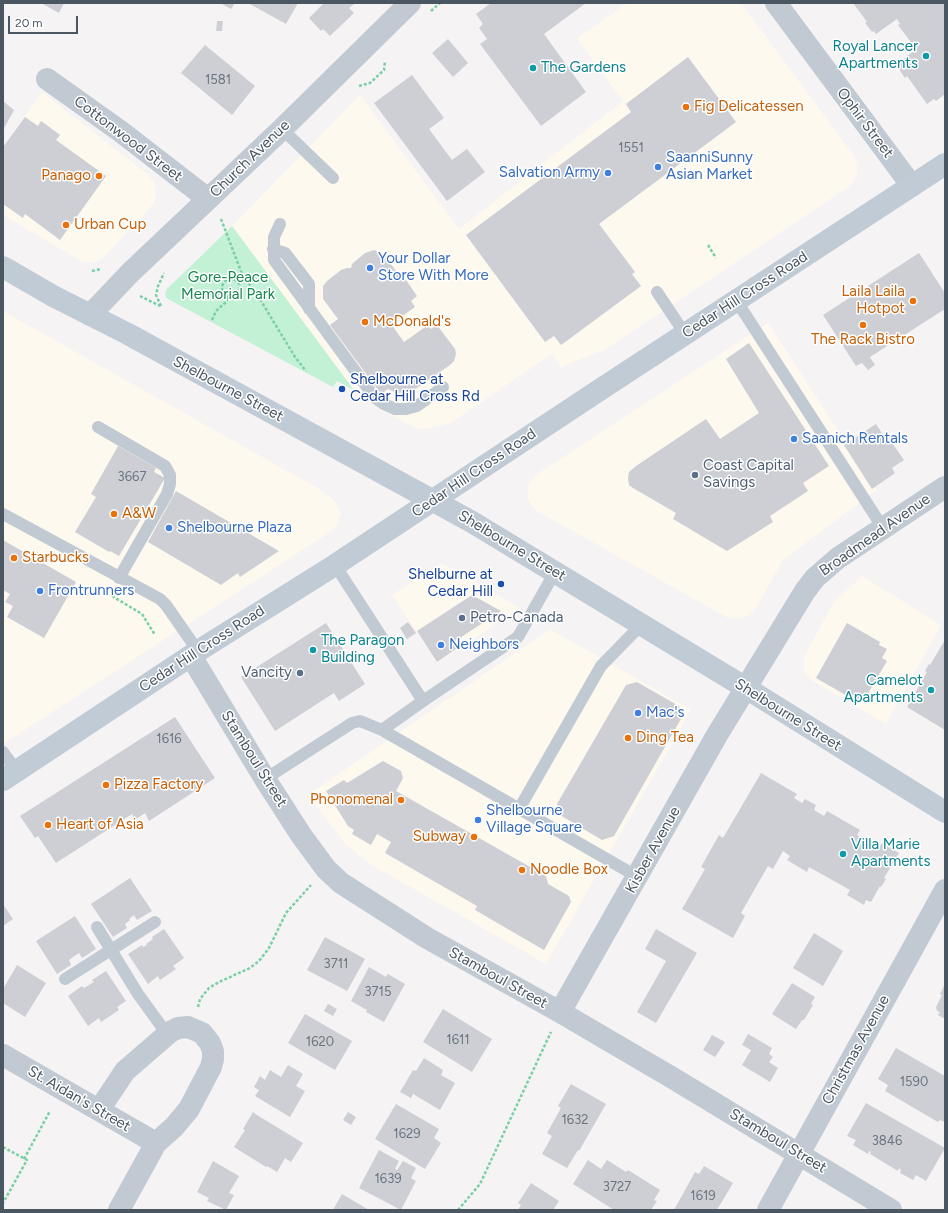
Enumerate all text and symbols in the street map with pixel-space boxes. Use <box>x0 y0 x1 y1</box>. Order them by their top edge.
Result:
scale bar <box>10 8 80 34</box>
text: 20 m <box>15 16 43 30</box>
place label: Royal Lancer Apartments <box>833 38 918 73</box>
marker: Royal Lancer Apartments <box>921 51 931 61</box>
place label: The Gardens <box>541 59 626 77</box>
marker: The Gardens <box>528 63 538 73</box>
house number: 1581 <box>205 72 231 88</box>
street label: Ophir Street <box>833 84 897 162</box>
street label: Cottonwood Street <box>70 92 186 186</box>
place label: Fig Delicatessen <box>694 98 804 116</box>
marker: Fig Delicatessen <box>681 102 691 112</box>
street label: Church Avenue <box>207 117 293 201</box>
house number: 1551 <box>618 140 644 156</box>
place label: SaanniSunny Asian Market <box>666 149 753 184</box>
marker: SaanniSunny Asian Market <box>653 162 663 172</box>
place label: Salvation Army <box>499 164 600 182</box>
place label: Panago <box>41 167 91 185</box>
marker: Salvation Army <box>603 168 613 178</box>
marker: Panago <box>94 171 104 181</box>
place label: Urban Cup <box>74 216 146 234</box>
marker: Urban Cup <box>61 220 71 230</box>
street label: Cedar Hill Cross Road <box>679 248 811 342</box>
place label: Your Dollar Store With More <box>378 250 489 285</box>
marker: Your Dollar Store With More <box>365 263 375 273</box>
park label: Gore-Peace Memorial Park <box>181 269 275 304</box>
place label: Laila Laila Hotpot <box>842 283 905 318</box>
marker: Laila Laila Hotpot <box>908 296 918 306</box>
place label: McDonald's <box>373 313 451 331</box>
marker: McDonald's <box>360 317 370 327</box>
marker: The Rack Bistro <box>858 320 868 330</box>
place label: The Rack Bistro <box>811 331 915 349</box>
street label: Shelbourne Street <box>170 352 286 426</box>
place label: Shelbourne at Cedar Hill Cross Rd <box>350 371 480 406</box>
marker: Shelbourne at Cedar Hill Cross Rd <box>337 384 347 394</box>
street label: Cedar Hill Cross Road <box>408 425 540 521</box>
place label: Saanich Rentals <box>802 430 908 448</box>
marker: Saanich Rentals <box>789 434 799 444</box>
place label: Coast Capital Savings <box>703 457 794 492</box>
house number: 3667 <box>118 469 146 485</box>
marker: Coast Capital Savings <box>690 470 700 480</box>
street label: Broadmead Avenue <box>816 490 934 580</box>
place label: A&W <box>122 505 156 523</box>
street label: Shelbourne Street <box>455 507 569 585</box>
marker: A&W <box>109 509 119 519</box>
place label: Shelbourne Plaza <box>177 519 292 537</box>
marker: Shelbourne Plaza <box>164 523 174 533</box>
place label: Starbucks <box>22 549 89 567</box>
marker: Starbucks <box>9 553 19 563</box>
place label: Shelburne at Cedar Hill <box>408 566 493 601</box>
marker: Shelburne at Cedar Hill <box>496 579 506 589</box>
place label: Frontrunners <box>48 582 134 600</box>
marker: Frontrunners <box>35 586 45 596</box>
street label: Cedar Hill Cross Road <box>136 602 268 696</box>
place label: Petro-Canada <box>470 609 563 627</box>
marker: Petro-Canada <box>457 613 467 623</box>
place label: The Paragon Building <box>321 632 404 667</box>
place label: Neighbors <box>449 636 519 654</box>
marker: Neighbors <box>436 640 446 650</box>
marker: The Paragon Building <box>308 645 318 655</box>
place label: Vancity <box>241 664 292 682</box>
marker: Vancity <box>295 668 305 678</box>
place label: Camelot Apartments <box>844 672 923 707</box>
street label: Shelbourne Street <box>731 675 845 755</box>
marker: Camelot Apartments <box>926 685 936 695</box>
place label: Mac's <box>646 704 684 722</box>
street label: Stamboul Street <box>217 708 291 810</box>
marker: Mac's <box>633 708 643 718</box>
place label: Ding Tea <box>636 729 694 747</box>
house number: 1616 <box>156 731 182 747</box>
marker: Ding Tea <box>623 733 633 743</box>
place label: Pizza Factory <box>114 776 203 794</box>
marker: Pizza Factory <box>101 780 111 790</box>
place label: Phonomenal <box>310 791 393 809</box>
marker: Phonomenal <box>396 795 406 805</box>
place label: Shelbourne Village Square <box>486 802 582 837</box>
street label: Kisber Avenue <box>622 804 684 896</box>
marker: Shelbourne Village Square <box>473 815 483 825</box>
place label: Heart of Asia <box>56 816 144 834</box>
marker: Heart of Asia <box>43 820 53 830</box>
place label: Subway <box>413 828 466 846</box>
marker: Subway <box>469 832 479 842</box>
place label: Villa Marie Apartments <box>851 836 930 871</box>
marker: Villa Marie Apartments <box>838 849 848 859</box>
place label: Noodle Box <box>530 861 608 879</box>
marker: Noodle Box <box>517 865 527 875</box>
street label: Stamboul Street <box>445 943 551 1013</box>
house number: 3711 <box>324 956 348 972</box>
house number: 3715 <box>365 984 391 1000</box>
street label: Christmas Avenue <box>818 992 894 1108</box>
house number: 1611 <box>446 1032 470 1048</box>
house number: 1620 <box>306 1034 334 1050</box>
street label: St. Aidan's Street <box>24 1062 134 1136</box>
house number: 1590 <box>900 1074 928 1090</box>
street label: Stamboul Street <box>726 1105 830 1177</box>
house number: 1632 <box>561 1112 589 1128</box>
house number: 1629 <box>393 1126 421 1142</box>
house number: 3846 <box>872 1133 902 1149</box>
house number: 1639 <box>374 1171 402 1187</box>
house number: 3727 <box>603 1179 631 1195</box>
house number: 1619 <box>690 1188 716 1204</box>

